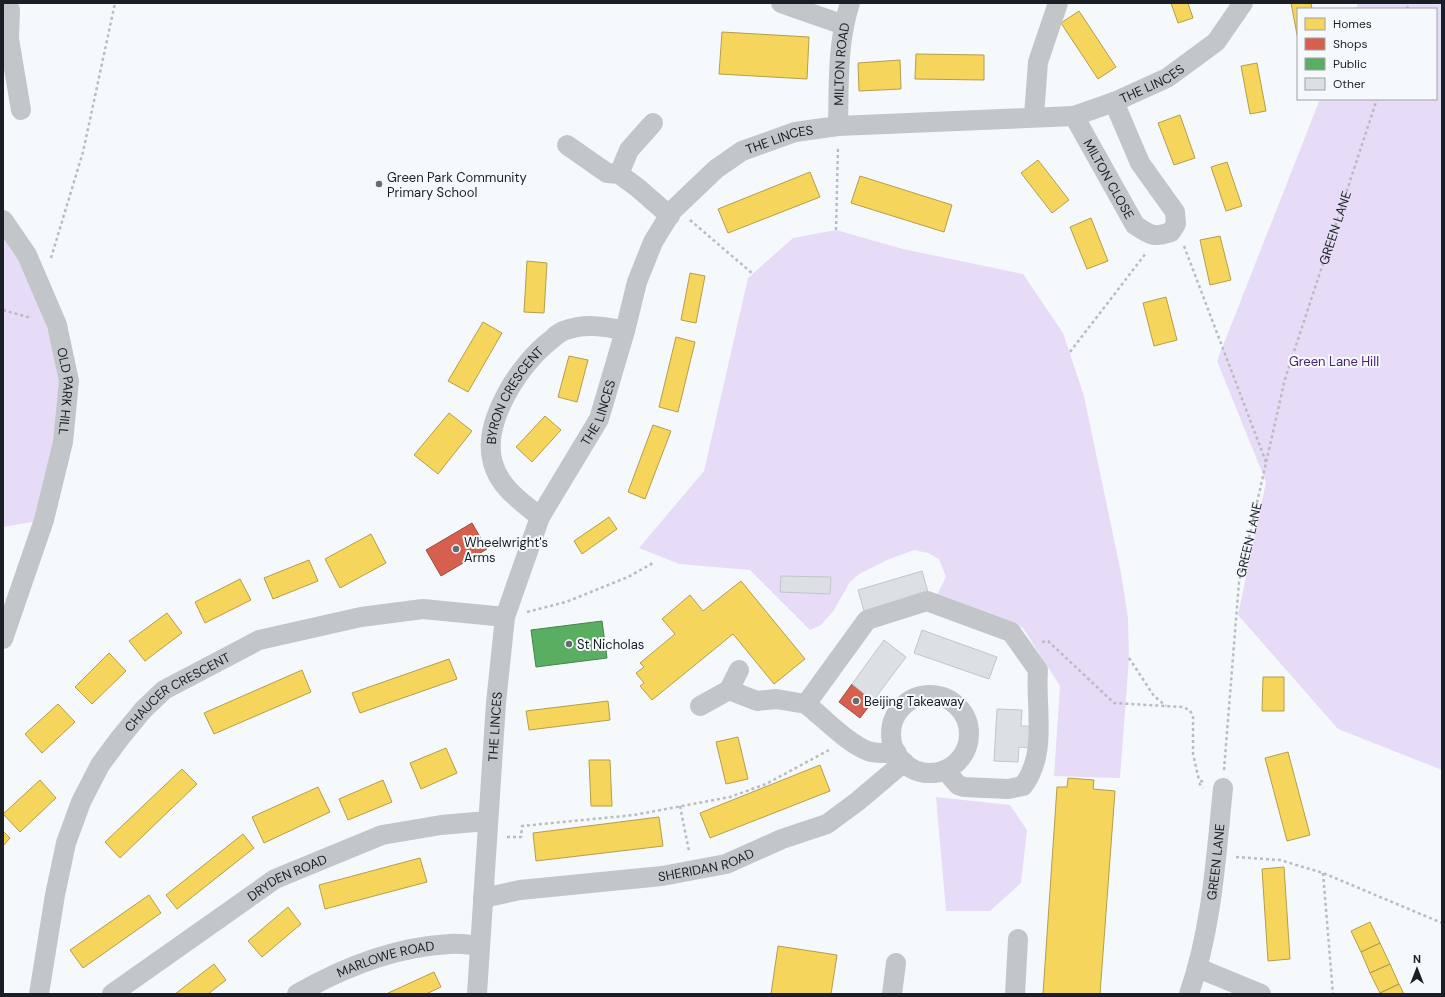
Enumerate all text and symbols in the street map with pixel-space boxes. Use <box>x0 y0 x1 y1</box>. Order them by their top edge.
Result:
legend <box>1297 8 1437 100</box>
text: Homes <box>1333 16 1372 32</box>
street label: MILTON ROAD <box>830 21 854 106</box>
text: Shops <box>1333 36 1368 52</box>
text: Public <box>1333 56 1367 72</box>
street label: THE LINCES <box>1117 60 1188 107</box>
text: Other <box>1333 76 1366 92</box>
street label: THE LINCES <box>743 122 814 158</box>
street label: MILTON CLOSE <box>1080 136 1138 222</box>
place label: Green Park Community Primary School <box>387 169 527 201</box>
marker: Green Park Community Primary School <box>374 179 384 189</box>
street label: GREEN LANE <box>1315 189 1355 267</box>
street label: BYRON CRESCENT <box>483 343 547 445</box>
street label: OLD PARK HILL <box>53 346 77 436</box>
park label: Green Lane Hill <box>1289 353 1379 370</box>
street label: THE LINCES <box>577 378 619 449</box>
street label: GREEN LANE <box>1232 501 1266 579</box>
place label: Wheelwright's Arms <box>464 534 548 566</box>
marker: Wheelwright's Arms <box>451 544 461 554</box>
place label: St Nicholas <box>577 636 644 653</box>
marker: St Nicholas <box>564 639 574 649</box>
street label: CHAUCER CRESCENT <box>121 649 233 735</box>
street label: THE LINCES <box>484 691 506 762</box>
place label: Beijing Takeaway <box>864 693 964 710</box>
marker: Beijing Takeaway <box>851 696 861 706</box>
street label: GREEN LANE <box>1203 823 1228 901</box>
street label: SHERIDAN ROAD <box>657 845 757 885</box>
street label: DRYDEN ROAD <box>244 851 330 905</box>
street label: MARLOWE ROAD <box>334 937 435 981</box>
north arrow <box>1397 949 1437 989</box>
text: N <box>1413 952 1421 966</box>

